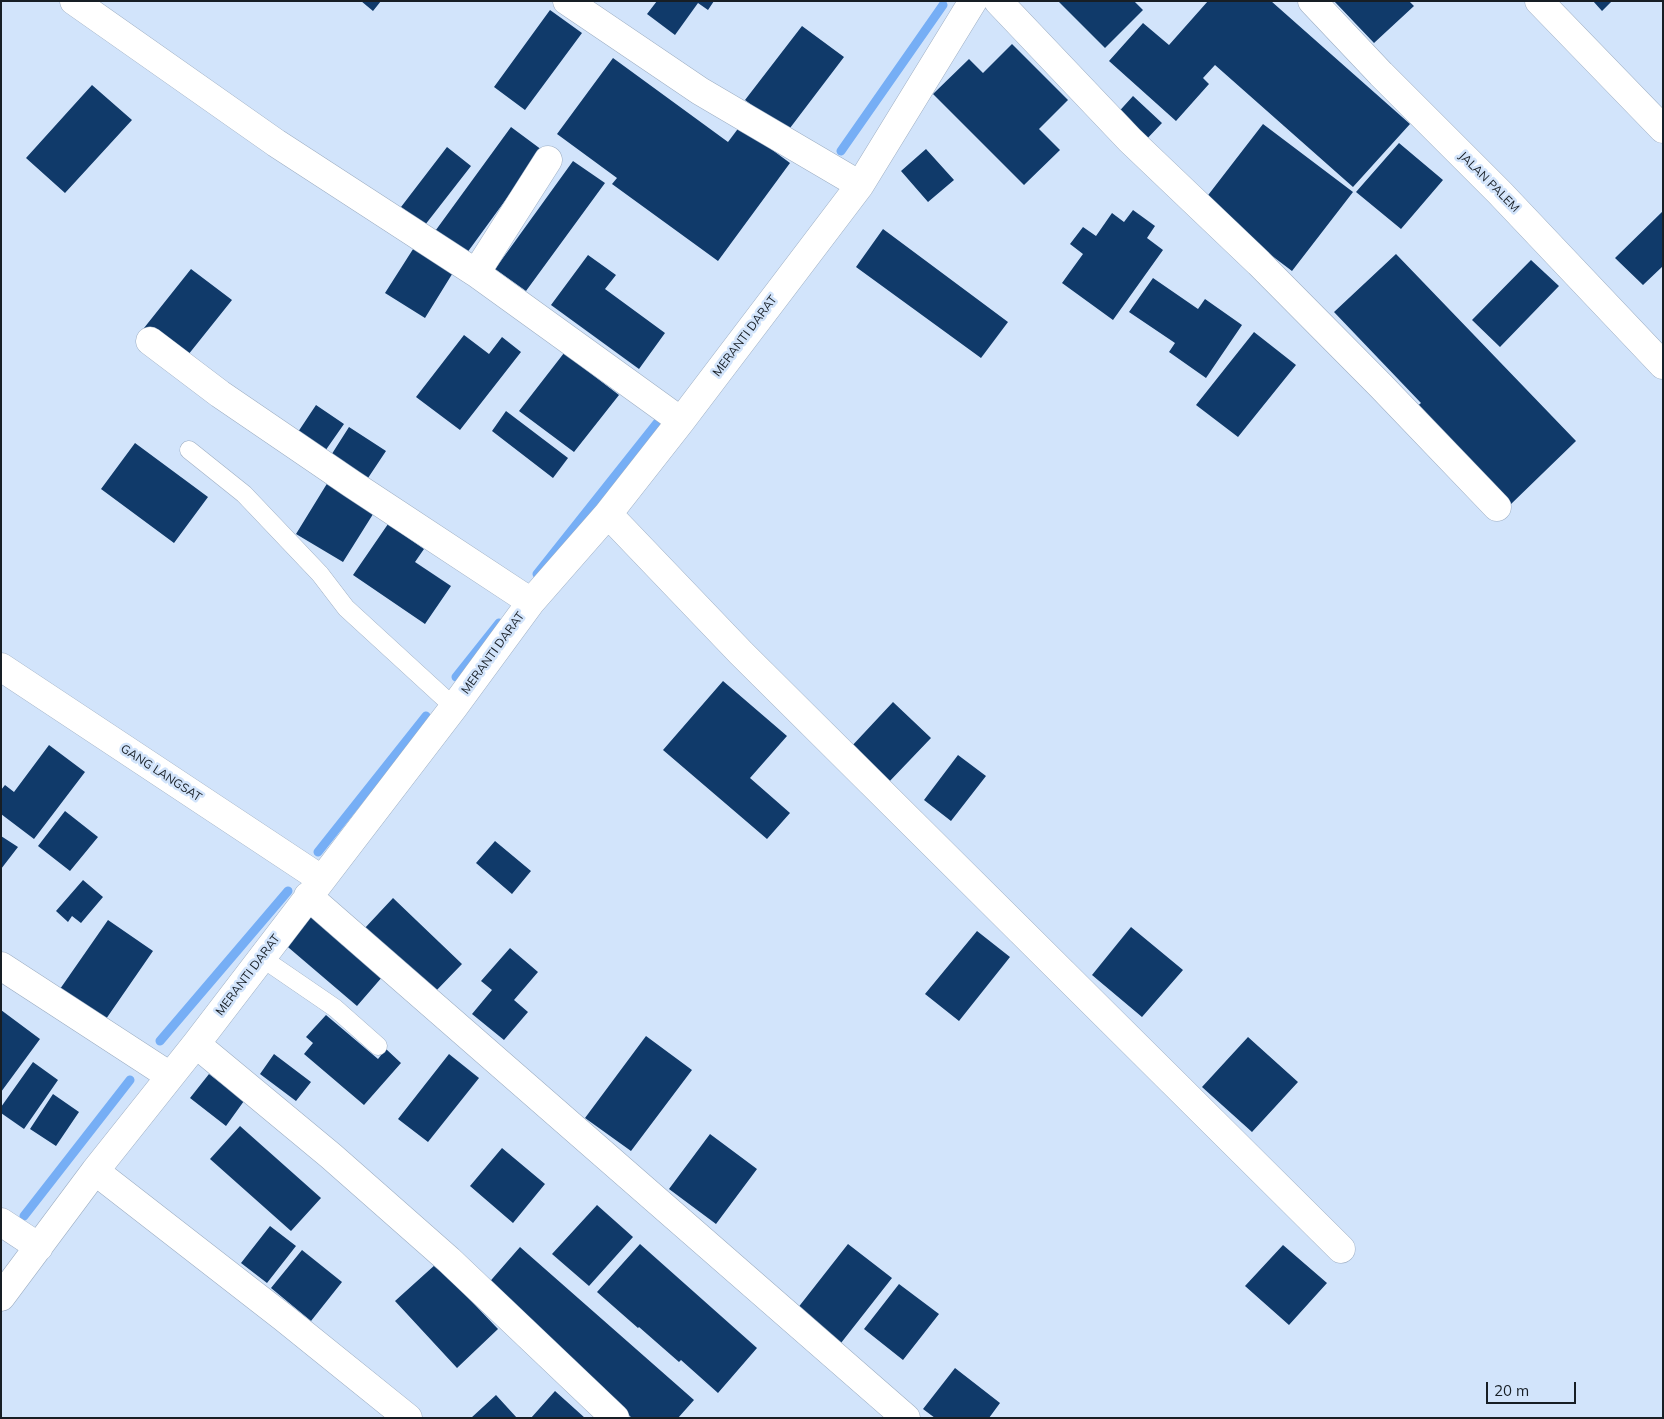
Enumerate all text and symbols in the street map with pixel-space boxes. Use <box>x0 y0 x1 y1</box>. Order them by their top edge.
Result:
street label: JALAN PALEM <box>1456 149 1522 215</box>
street label: MERANTI DARAT <box>710 293 780 379</box>
street label: MERANTI DARAT <box>458 609 528 697</box>
street label: GANG LANGSAT <box>118 741 204 805</box>
street label: MERANTI DARAT <box>213 932 283 1018</box>
scale bar <box>1489 1372 1579 1404</box>
text: 20 m <box>1494 1381 1529 1400</box>

